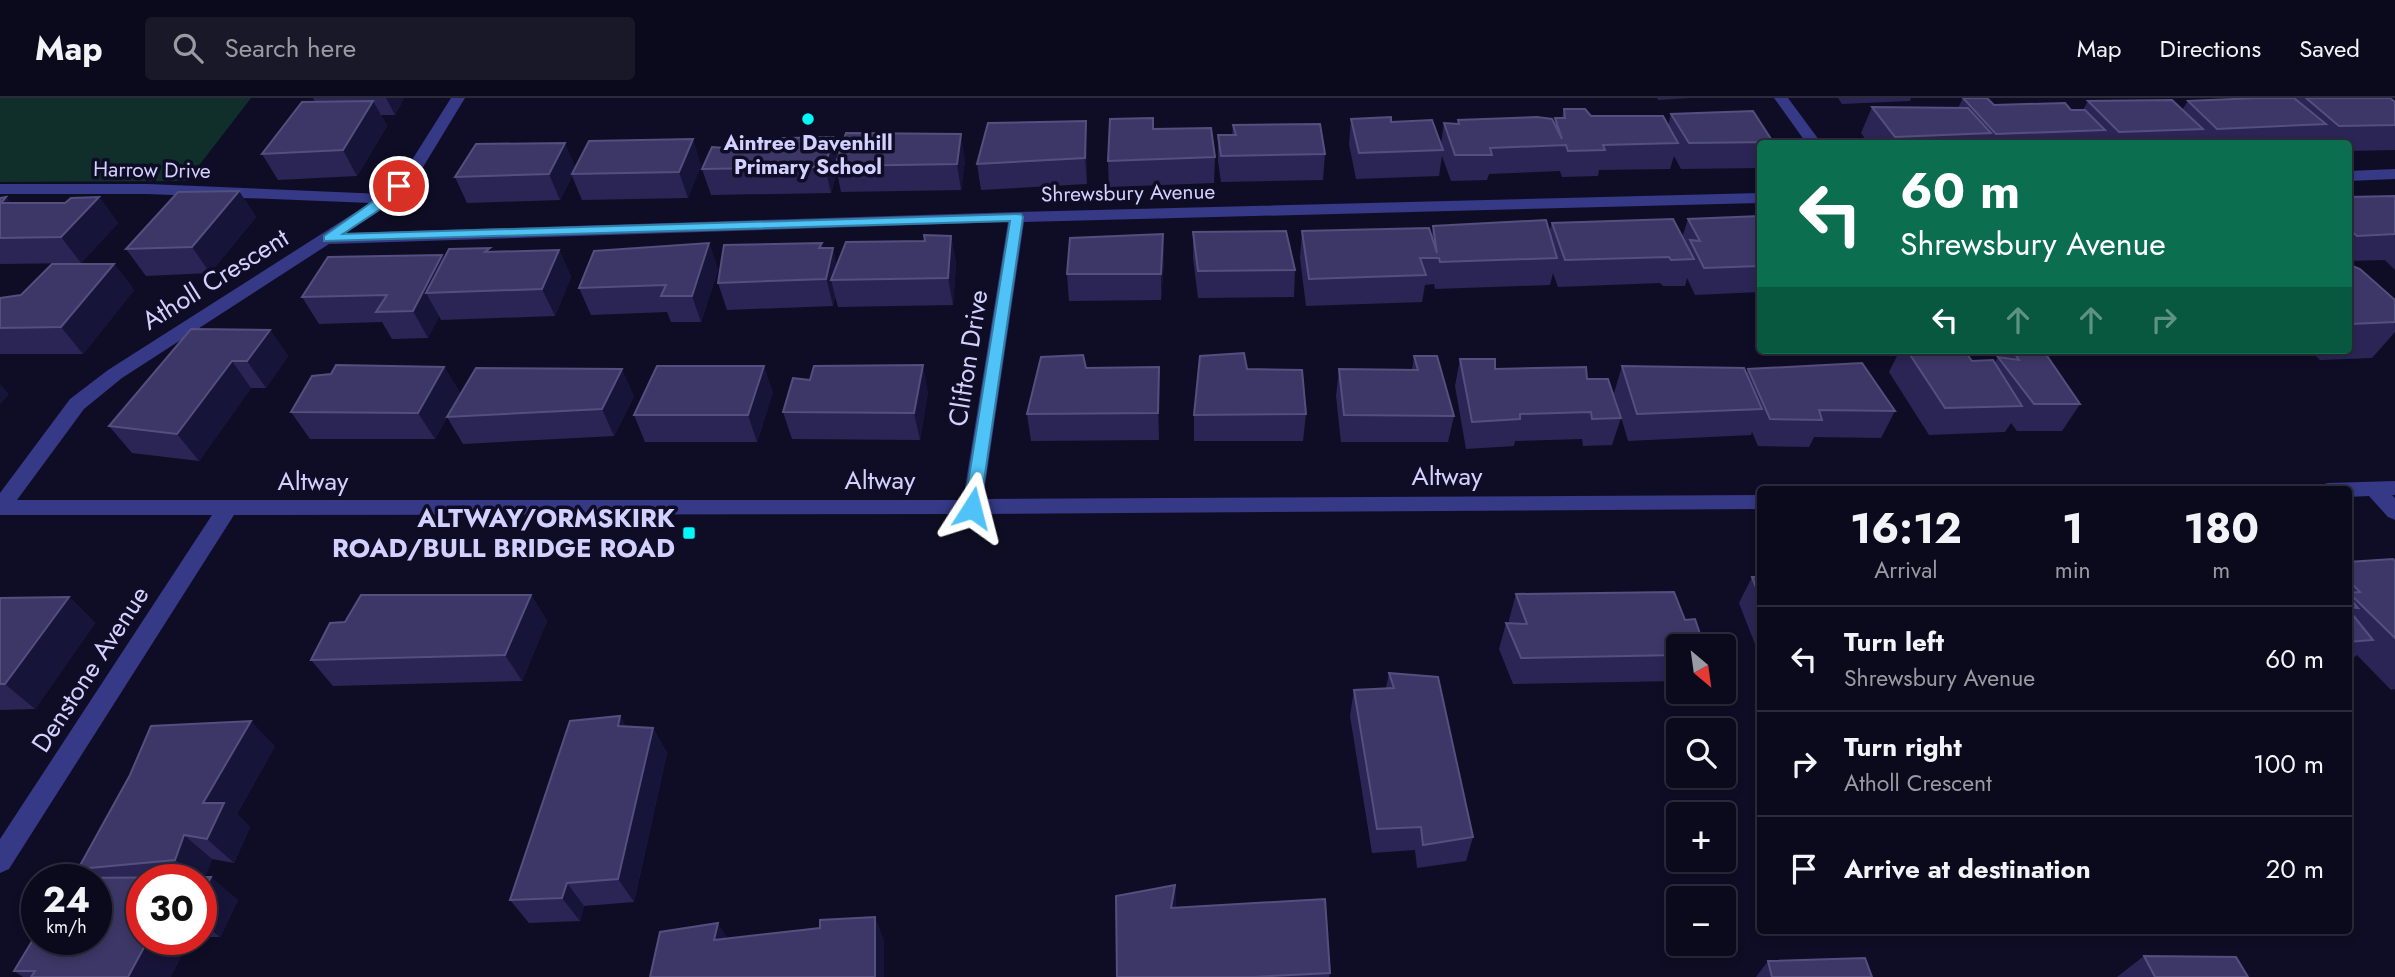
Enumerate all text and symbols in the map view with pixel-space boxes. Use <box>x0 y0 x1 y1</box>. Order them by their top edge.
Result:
search box <box>145 17 635 80</box>
text: Map <box>35 25 103 72</box>
icon: search <box>169 29 207 67</box>
text: Search here <box>225 29 356 67</box>
text: Map <box>2077 31 2122 66</box>
text: Directions <box>2160 31 2261 66</box>
text: Saved <box>2299 31 2360 66</box>
marker: Aintree Davenhill Primary School <box>800 111 816 127</box>
place label: Aintree Davenhill Primary School <box>722 128 893 182</box>
street label: Harrow Drive <box>93 154 211 186</box>
pin <box>369 156 429 216</box>
text: 60 m <box>1900 156 2020 226</box>
icon: arrive <box>380 167 418 205</box>
icon: left <box>1785 168 1876 259</box>
street label: Shrewsbury Avenue <box>1041 176 1216 210</box>
street label: Atholl Crescent <box>134 218 296 339</box>
text: Shrewsbury Avenue <box>1900 221 2166 267</box>
street label: Clifton Drive <box>938 287 998 429</box>
icon: left <box>1926 301 1964 339</box>
icon: ahead <box>1999 301 2037 339</box>
icon: ahead <box>2072 301 2110 339</box>
icon: right <box>2145 301 2183 339</box>
street label: Altway <box>1412 457 1483 495</box>
street label: Altway <box>845 461 916 499</box>
street label: Altway <box>278 462 349 500</box>
position arrow <box>935 471 1009 545</box>
text: 16:12 <box>1850 498 1962 559</box>
text: 1 <box>2062 498 2083 559</box>
text: 180 <box>2184 498 2259 559</box>
place label: ALTWAY/ORMSKIRK ROAD/BULL BRIDGE ROAD <box>332 499 676 567</box>
marker: ALTWAY/ORMSKIRK ROAD/BULL BRIDGE ROAD <box>681 525 697 541</box>
text: Arrival <box>1874 553 1938 587</box>
text: min <box>2055 553 2091 587</box>
text: m <box>2212 553 2230 587</box>
street label: Denstone Avenue <box>22 578 158 760</box>
text: Turn left <box>1844 623 1944 661</box>
north arrow <box>1666 634 1736 704</box>
map controls <box>1666 634 1736 956</box>
icon: left <box>1785 640 1823 678</box>
text: 60 m <box>2265 640 2324 678</box>
text: Shrewsbury Avenue <box>1844 661 2035 695</box>
button: search <box>1666 718 1736 788</box>
text: Turn right <box>1844 728 1962 766</box>
icon: right <box>1785 745 1823 783</box>
text: 100 m <box>2253 745 2324 783</box>
text: Atholl Crescent <box>1844 766 1992 800</box>
button: + <box>1666 802 1736 872</box>
icon: arrive <box>1785 850 1823 888</box>
text: Arrive at destination <box>1844 850 2091 888</box>
text: 20 m <box>2266 850 2324 888</box>
speed limit sign: 30 <box>126 864 217 955</box>
text: 24 <box>43 875 90 925</box>
button: − <box>1666 886 1736 956</box>
text: km/h <box>46 914 87 940</box>

